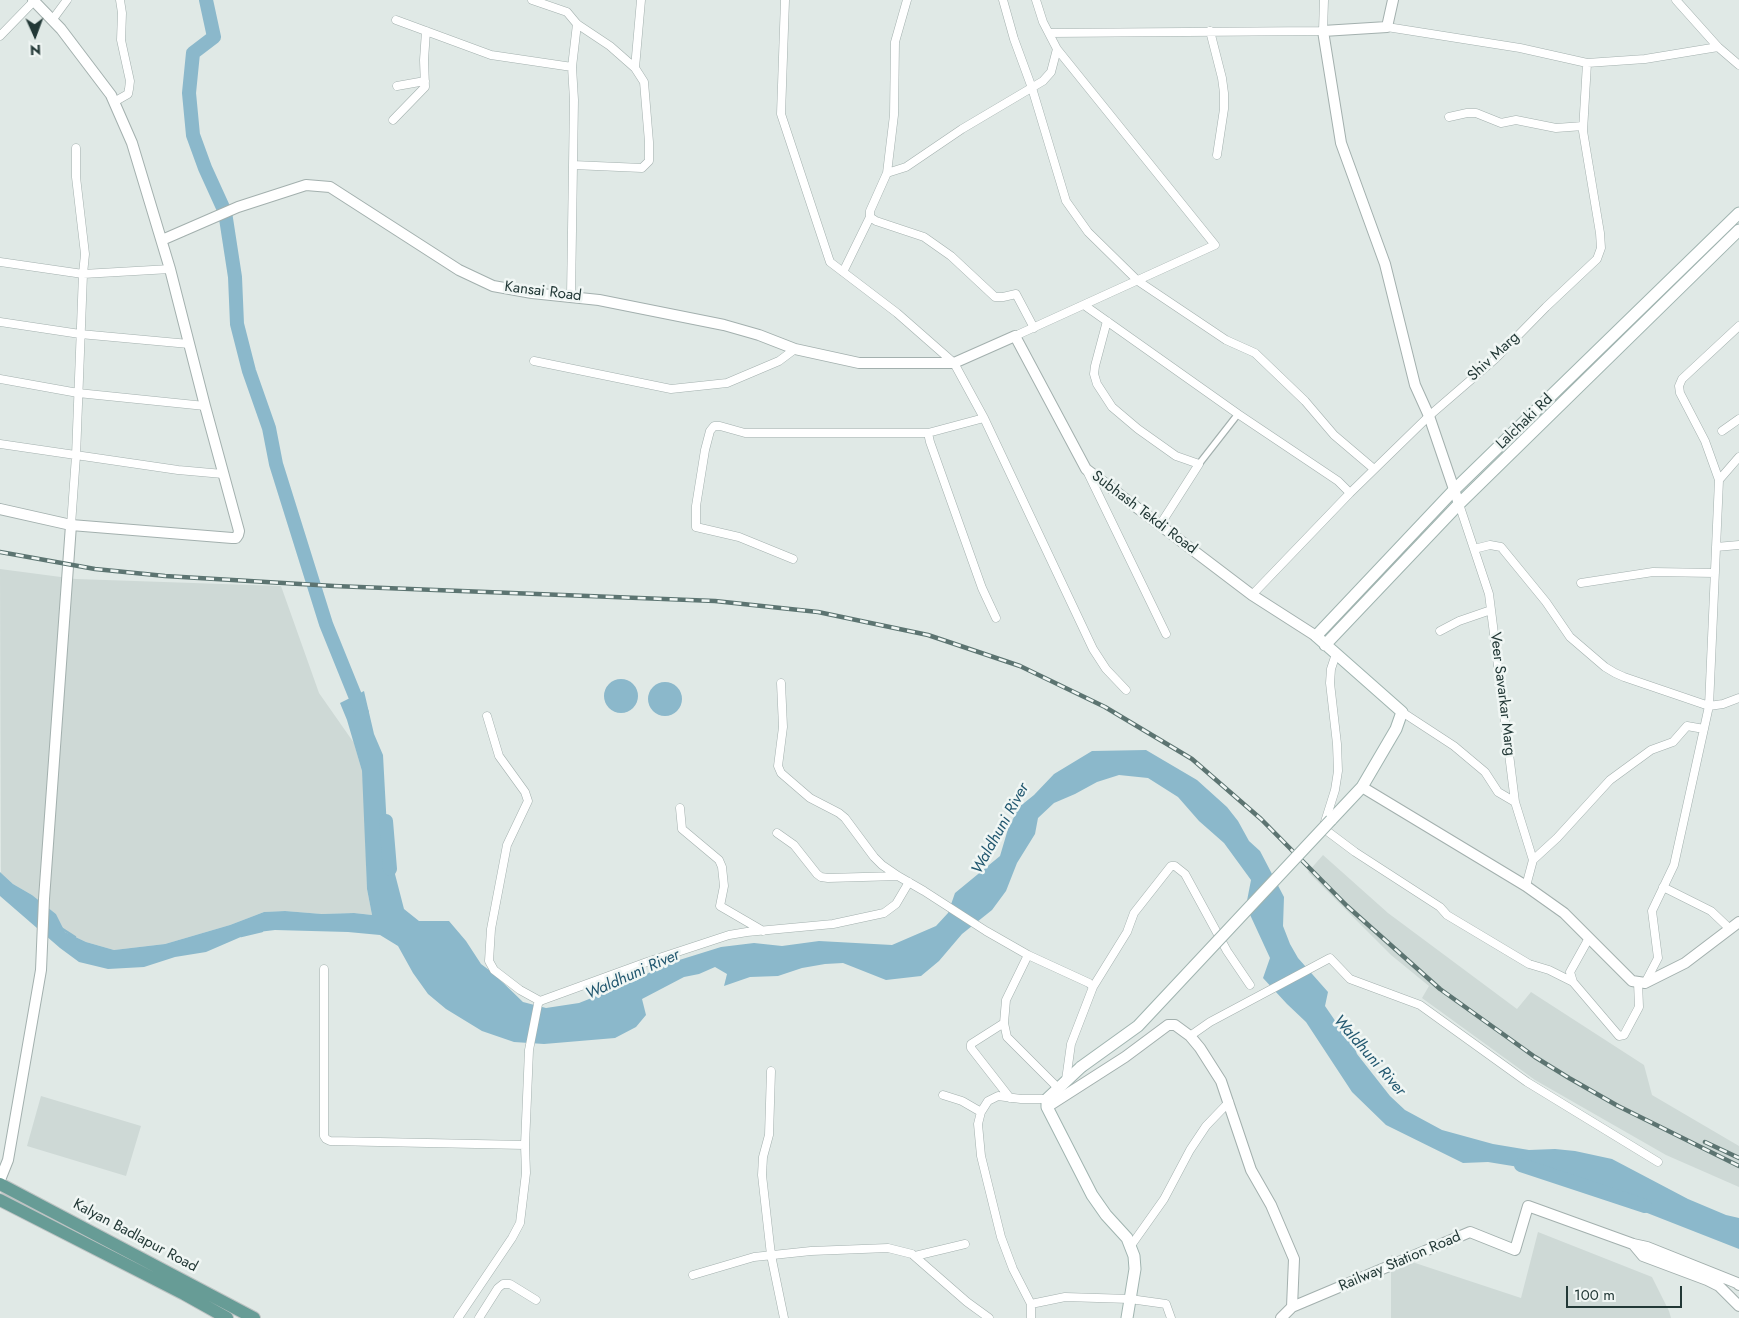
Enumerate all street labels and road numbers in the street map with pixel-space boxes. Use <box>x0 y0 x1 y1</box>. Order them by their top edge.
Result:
street label: Kansai Road <box>503 278 583 306</box>
street label: Shiv Marg <box>1464 329 1524 385</box>
street label: Lalchaki Rd <box>1493 391 1557 453</box>
street label: Subhash Tekdi Road <box>1088 468 1200 558</box>
street label: Veer Savarkar Marg <box>1485 631 1519 757</box>
street label: Kalyan Badlapur Road <box>70 1196 200 1276</box>
street label: Railway Station Road <box>1336 1228 1464 1296</box>

